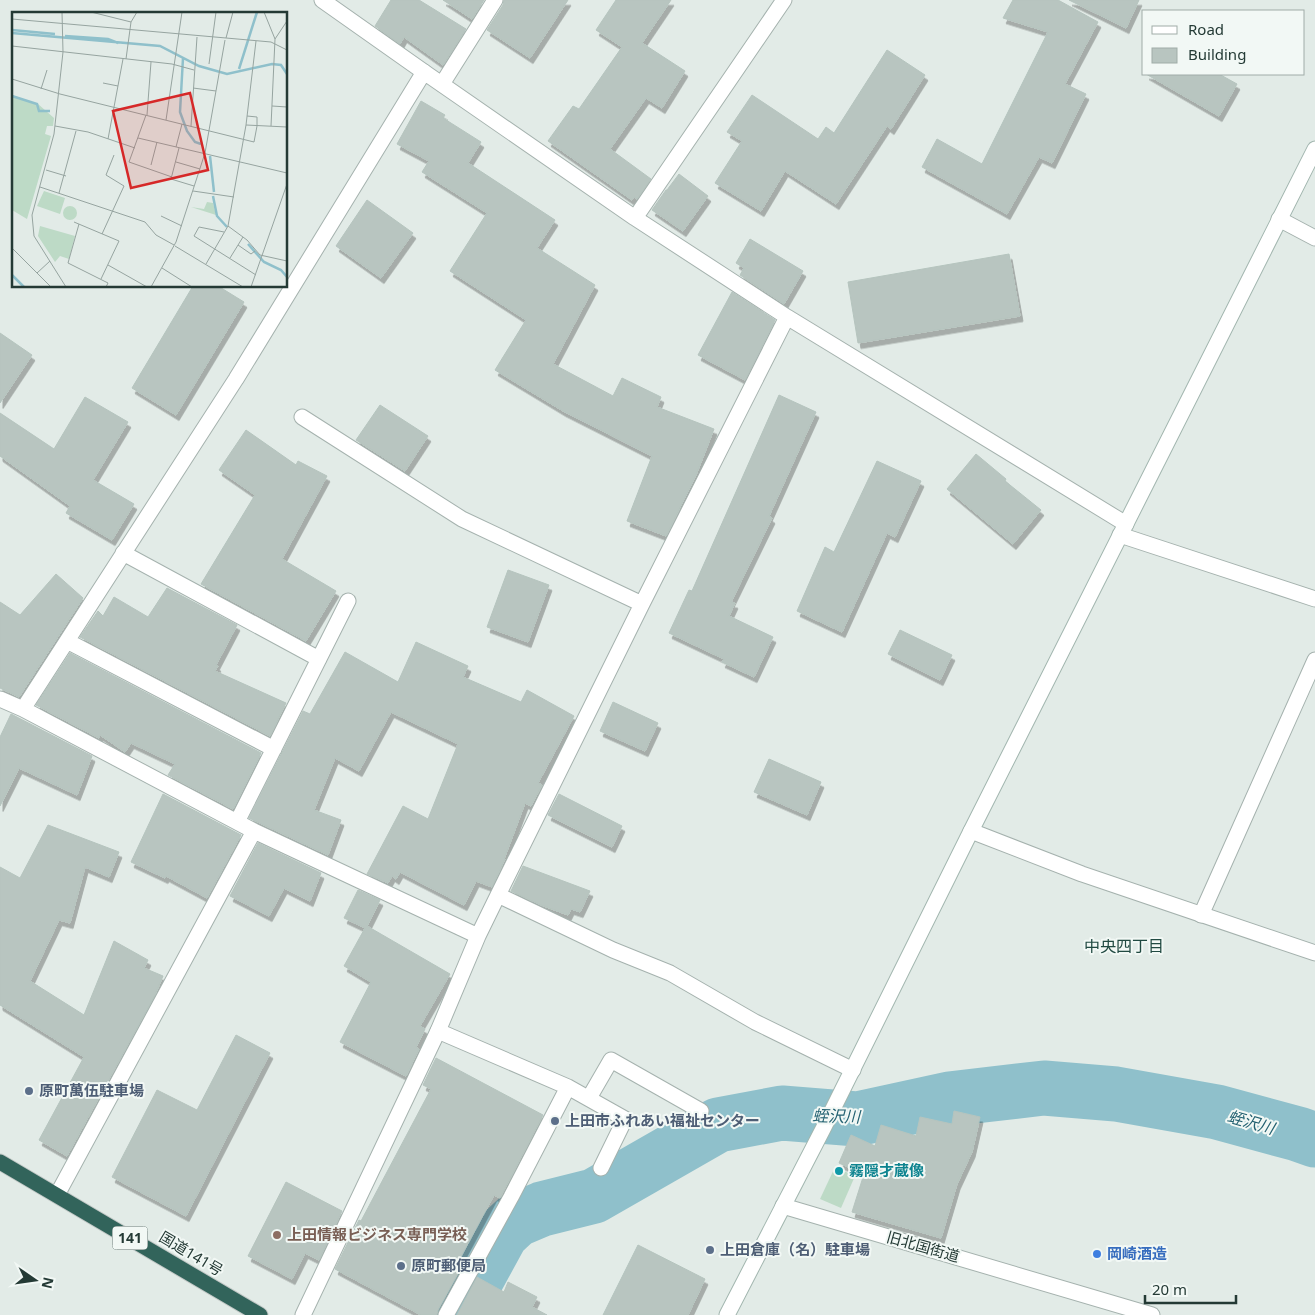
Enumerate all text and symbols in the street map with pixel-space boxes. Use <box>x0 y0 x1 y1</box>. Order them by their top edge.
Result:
legend <box>1142 10 1305 75</box>
inset map <box>12 12 288 288</box>
text: Road <box>1188 19 1224 39</box>
text: Building <box>1188 44 1246 64</box>
district label: 中央四丁目 <box>1084 935 1164 957</box>
place label: 原町萬伍駐車場 <box>39 1080 144 1100</box>
marker: 原町萬伍駐車場 <box>23 1085 35 1097</box>
water label: 蛭沢川 <box>812 1105 862 1127</box>
water label: 蛭沢川 <box>1225 1105 1279 1140</box>
place label: 上田市ふれあい福祉センター <box>565 1110 760 1130</box>
marker: 上田市ふれあい福祉センター <box>549 1115 561 1127</box>
place label: 霧隠才蔵像 <box>849 1160 924 1180</box>
marker: 霧隠才蔵像 <box>833 1165 845 1177</box>
place label: 上田情報ビジネス専門学校 <box>287 1224 467 1244</box>
road number: 141 <box>112 1226 148 1250</box>
street label: 国道141号 <box>156 1226 227 1280</box>
street label: 旧北国街道 <box>884 1226 962 1266</box>
marker: 上田情報ビジネス専門学校 <box>271 1229 283 1241</box>
place label: 上田倉庫（名）駐車場 <box>720 1239 870 1259</box>
place label: 岡崎酒造 <box>1107 1243 1167 1263</box>
marker: 上田倉庫（名）駐車場 <box>704 1244 716 1256</box>
marker: 岡崎酒造 <box>1091 1248 1103 1260</box>
north arrow <box>10 1255 60 1305</box>
place label: 原町郵便局 <box>411 1255 486 1275</box>
marker: 原町郵便局 <box>395 1260 407 1272</box>
scale bar <box>1145 1272 1236 1304</box>
text: N <box>38 1275 59 1291</box>
text: 20 m <box>1152 1279 1187 1299</box>

